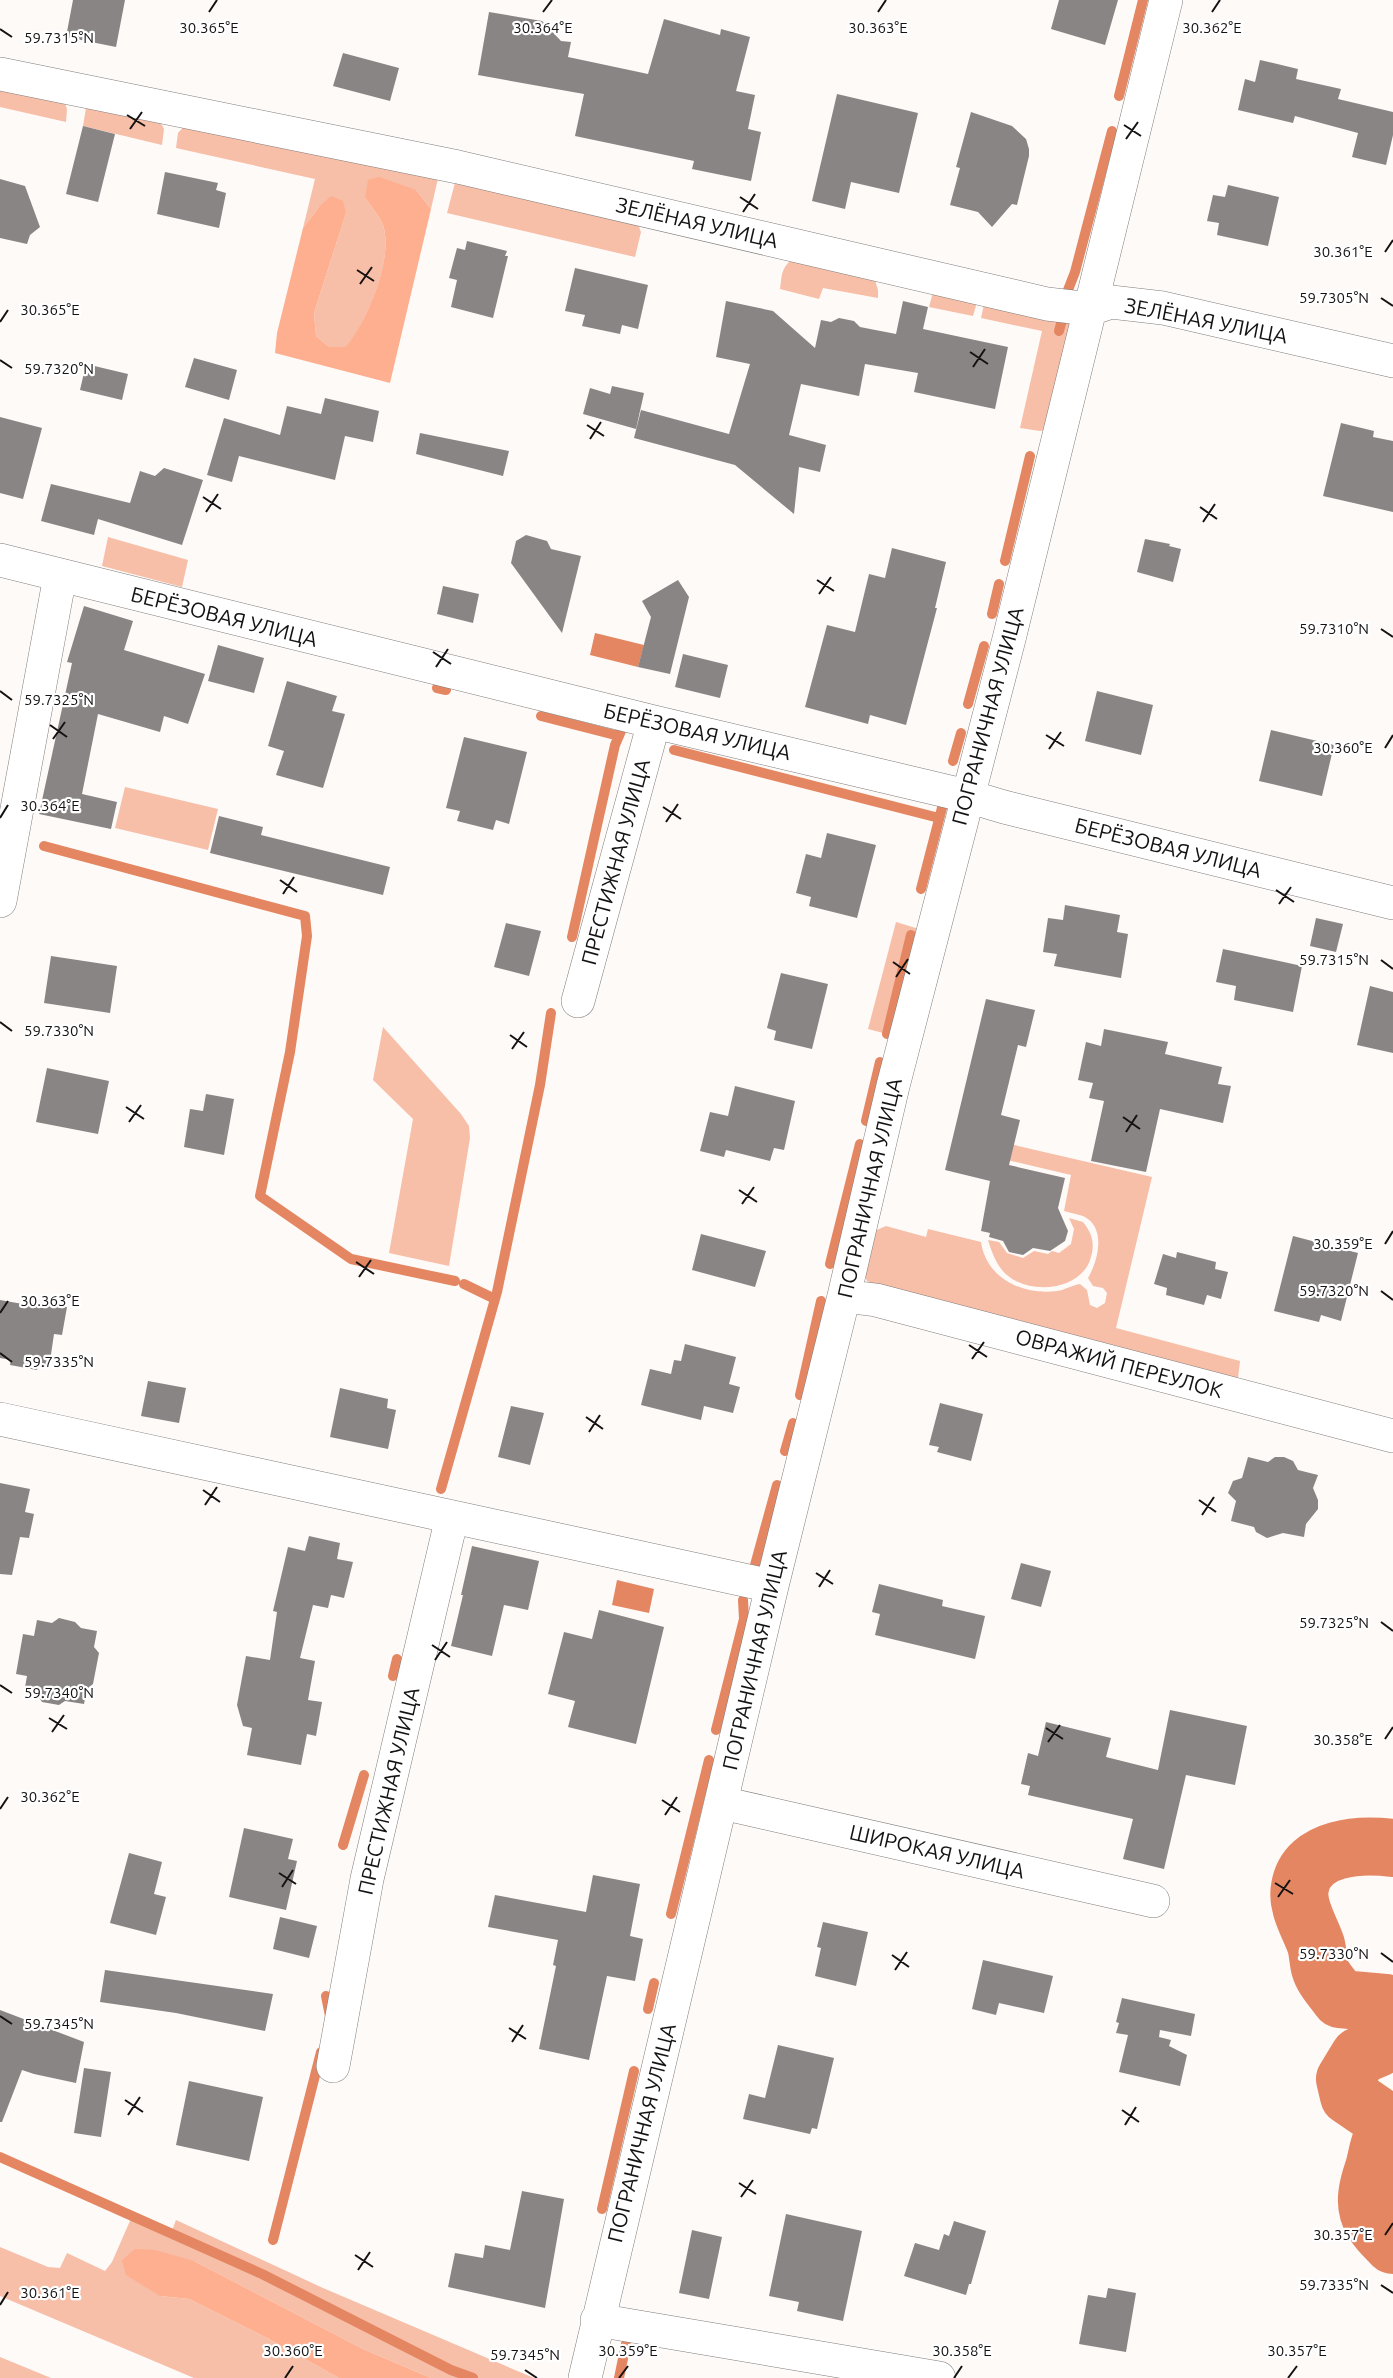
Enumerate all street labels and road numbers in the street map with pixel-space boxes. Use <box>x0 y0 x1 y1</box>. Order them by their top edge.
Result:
street label: ЗЕЛЁНАЯ УЛИЦА <box>614 192 781 252</box>
street label: ЗЕЛЁНАЯ УЛИЦА <box>1123 292 1290 348</box>
street label: БЕРЁЗОВАЯ УЛИЦА <box>128 581 320 651</box>
street label: ПОГРАНИЧНАЯ УЛИЦА <box>946 604 1028 827</box>
street label: БЕРЁЗОВАЯ УЛИЦА <box>601 698 794 764</box>
street label: ПРЕСТИЖНАЯ УЛИЦА <box>576 756 654 967</box>
street label: БЕРЁЗОВАЯ УЛИЦА <box>1072 812 1264 882</box>
street label: ПОГРАНИЧНАЯ УЛИЦА <box>832 1075 906 1300</box>
street label: ОВРАЖИЙ ПЕРЕУЛОК <box>1013 1324 1226 1402</box>
street label: ПОГРАНИЧНАЯ УЛИЦА <box>717 1547 791 1772</box>
street label: ПРЕСТИЖНАЯ УЛИЦА <box>352 1684 424 1897</box>
street label: ШИРОКАЯ УЛИЦА <box>847 1819 1027 1883</box>
street label: ПОГРАНИЧНАЯ УЛИЦА <box>602 2020 680 2245</box>

